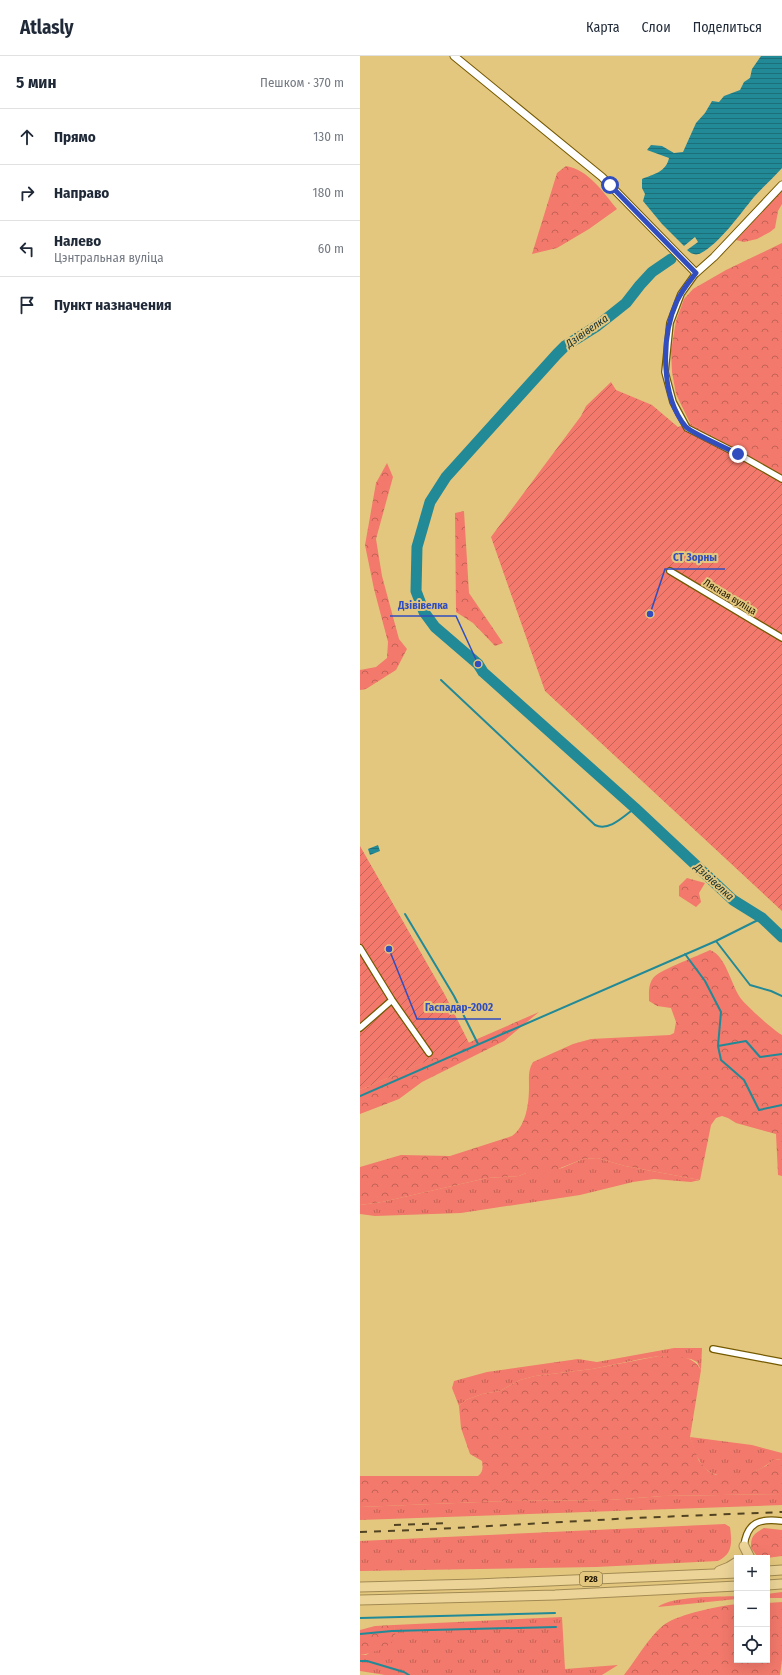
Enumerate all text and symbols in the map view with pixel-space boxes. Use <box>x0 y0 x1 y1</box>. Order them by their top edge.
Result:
text: Atlasly <box>20 16 74 39</box>
text: Карта <box>586 19 620 36</box>
text: Слои <box>642 19 671 36</box>
text: Поделиться <box>693 19 762 36</box>
text: 5 мин <box>16 72 56 93</box>
text: Пешком · 370 m <box>260 75 344 90</box>
icon: ahead <box>16 126 38 148</box>
text: Прямо <box>54 128 96 146</box>
text: 130 m <box>313 129 344 144</box>
route start <box>601 176 619 194</box>
icon: right <box>16 182 38 204</box>
text: Направо <box>54 184 109 202</box>
text: 180 m <box>313 185 344 200</box>
text: Налево <box>54 232 101 250</box>
icon: left <box>16 238 38 260</box>
text: 60 m <box>318 241 344 256</box>
text: Цэнтральная вуліца <box>54 250 164 265</box>
icon: arrive <box>16 294 38 316</box>
text: Пункт назначения <box>54 296 172 314</box>
water label: Дзівівелка <box>562 311 611 351</box>
route end <box>729 445 747 463</box>
callout: СТ Зорны <box>665 546 725 569</box>
text: СТ Зорны <box>673 551 717 564</box>
street label: Лясная вуліца <box>701 576 759 618</box>
callout: Дзівівелка <box>390 593 456 616</box>
text: Дзівівелка <box>397 599 449 612</box>
water label: Дзівівелка <box>691 860 737 903</box>
callout: Гаспадар-2002 <box>417 996 501 1019</box>
text: Гаспадар-2002 <box>425 1001 493 1014</box>
map controls <box>734 1555 770 1663</box>
button: + <box>734 1555 770 1591</box>
road number: Р28 <box>580 1572 602 1586</box>
button: − <box>734 1591 770 1627</box>
button: locate <box>734 1627 770 1663</box>

